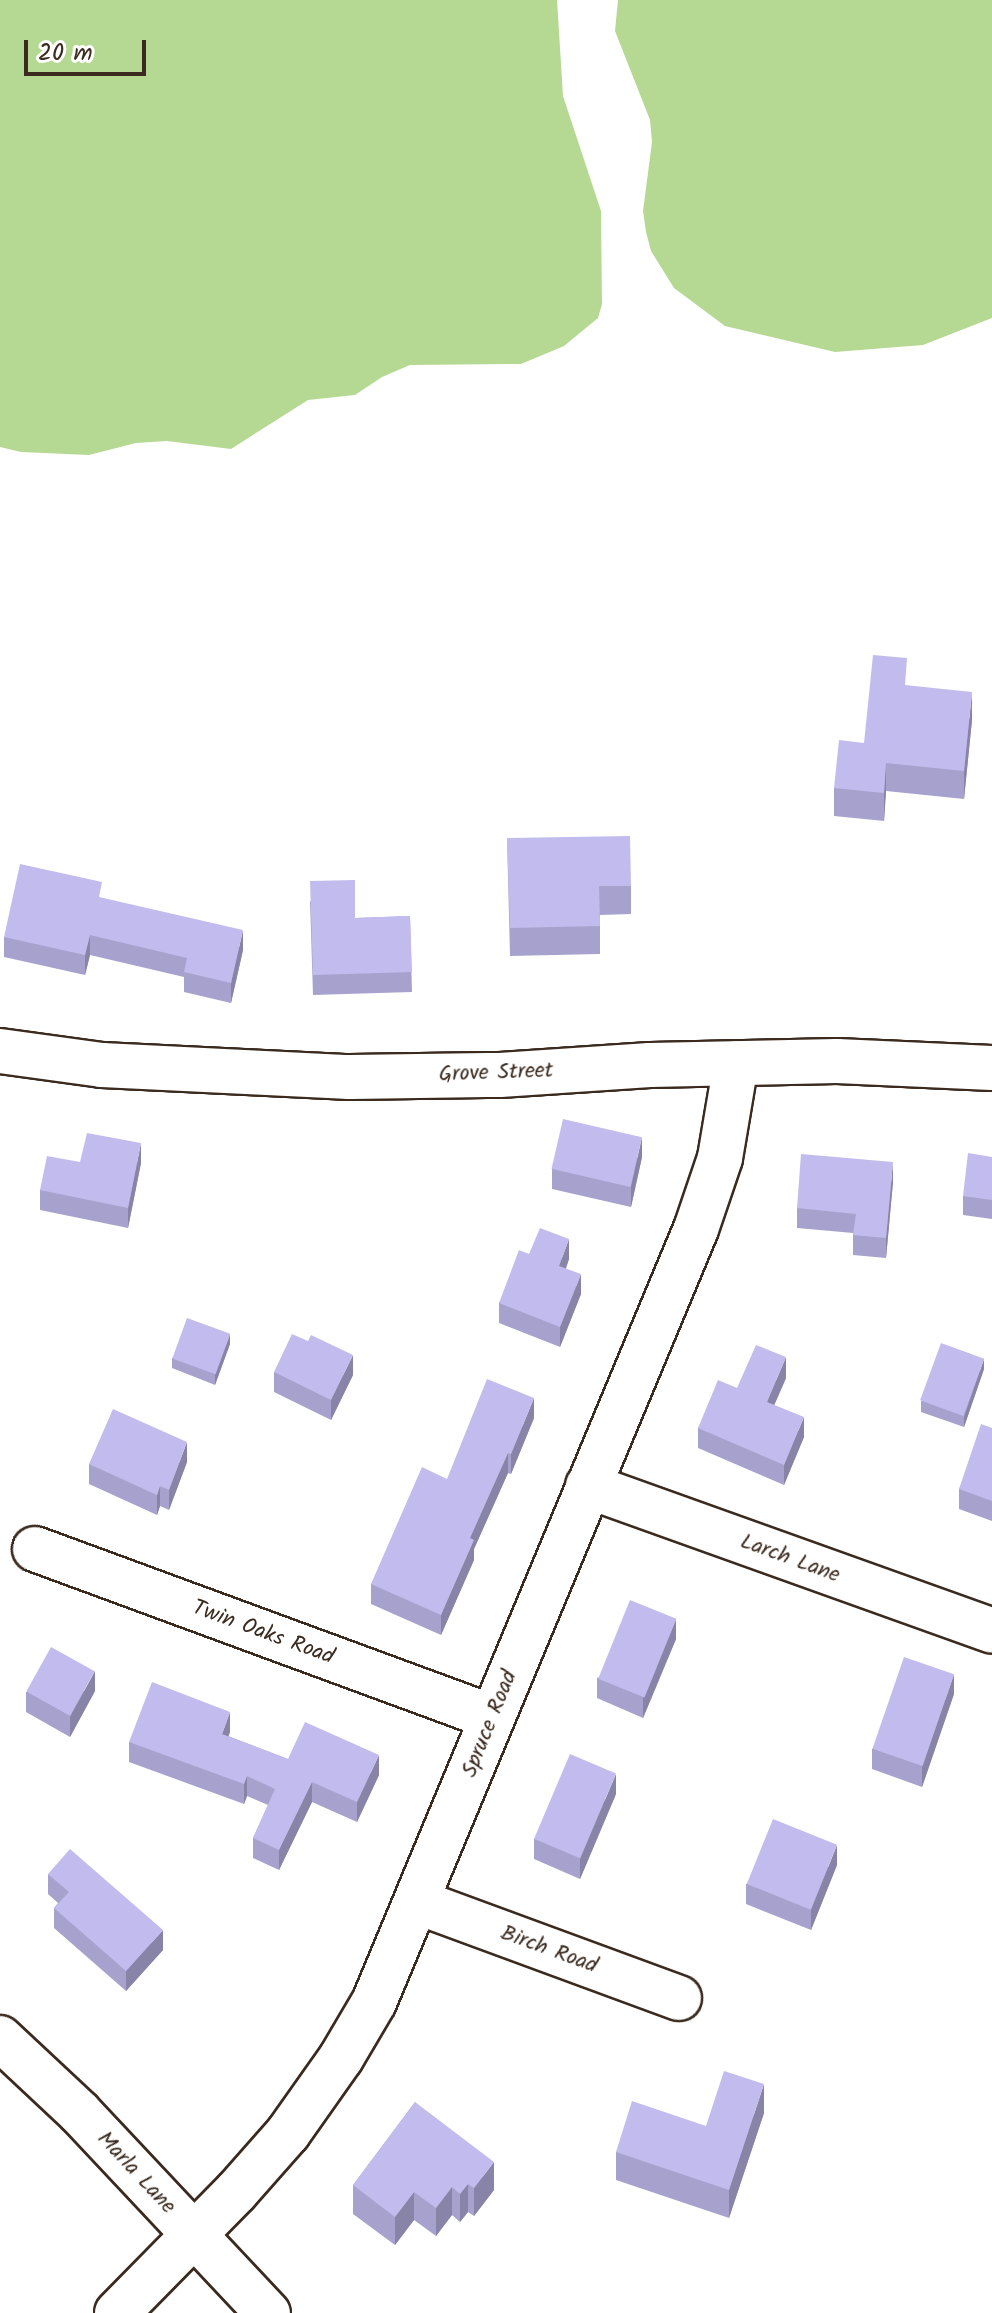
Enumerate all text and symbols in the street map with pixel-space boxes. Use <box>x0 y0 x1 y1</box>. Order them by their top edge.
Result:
scale bar <box>28 24 150 74</box>
text: 20 m <box>38 34 93 73</box>
street label: Grove Street <box>438 1058 554 1088</box>
street label: Larch Lane <box>737 1529 843 1589</box>
street label: Twin Oaks Road <box>189 1595 337 1671</box>
street label: Spruce Road <box>457 1667 523 1781</box>
street label: Birch Road <box>497 1920 601 1980</box>
street label: Marla Lane <box>91 2126 181 2220</box>

